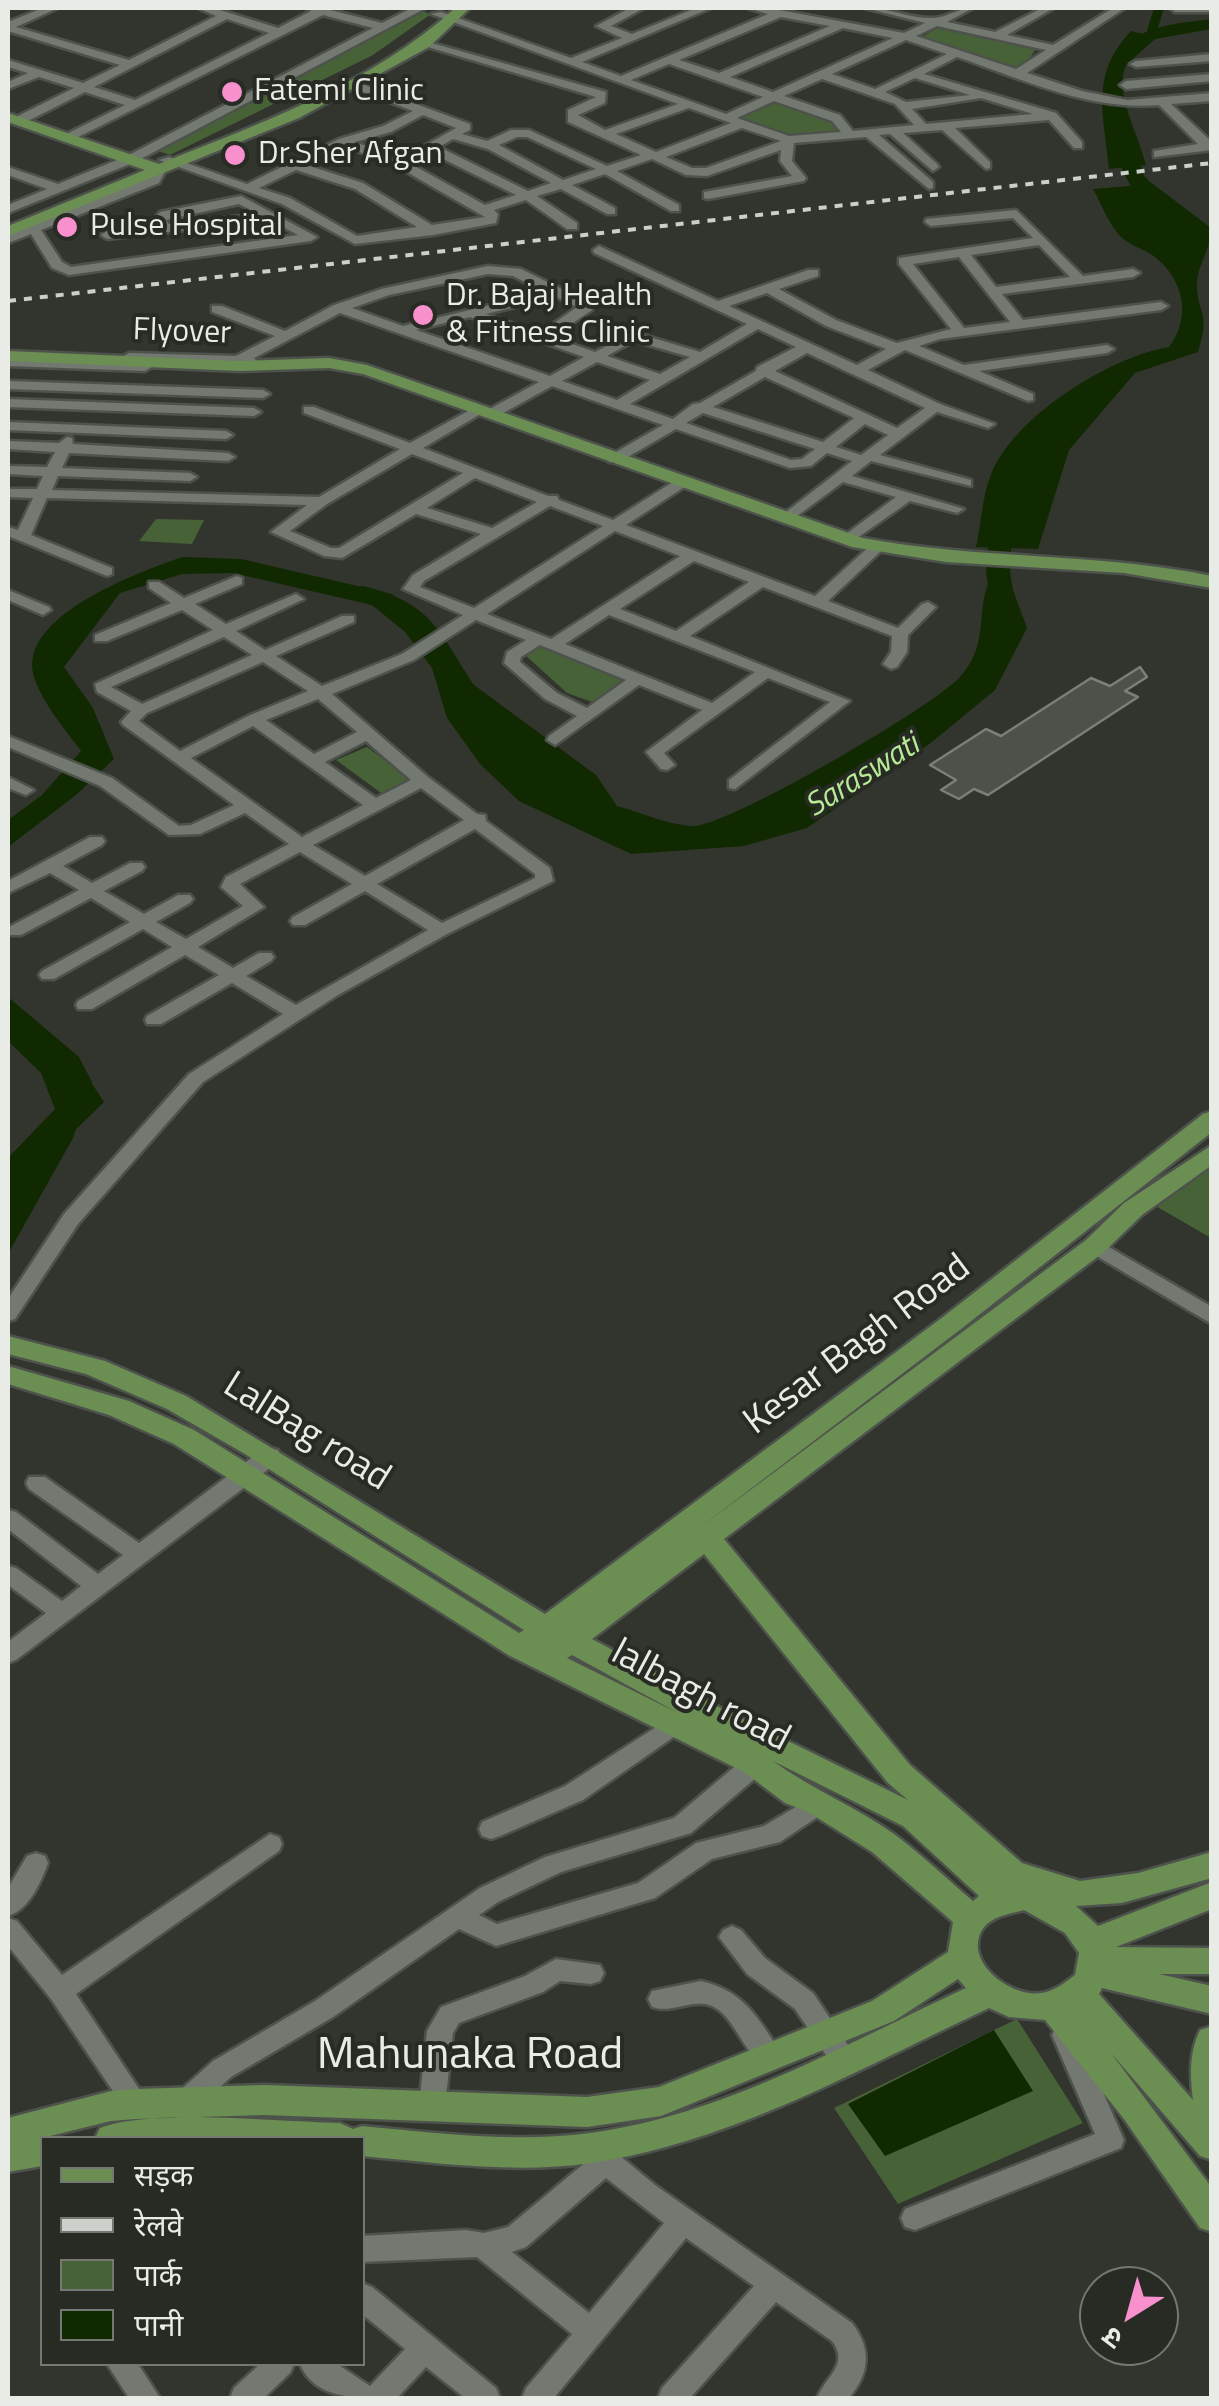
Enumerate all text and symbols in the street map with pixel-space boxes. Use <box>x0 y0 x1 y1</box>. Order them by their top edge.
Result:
place label: Fatemi Clinic <box>254 73 424 111</box>
marker: Fatemi Clinic <box>219 79 245 105</box>
place label: Dr.Sher Afgan <box>258 136 443 174</box>
marker: Dr.Sher Afgan <box>222 142 248 168</box>
place label: Pulse Hospital <box>90 208 283 246</box>
marker: Pulse Hospital <box>54 214 80 240</box>
place label: Dr. Bajaj Health & Fitness Clinic <box>446 278 652 353</box>
marker: Dr. Bajaj Health & Fitness Clinic <box>410 302 436 328</box>
street label: Flyover <box>132 312 232 354</box>
water label: Saraswati <box>799 727 927 827</box>
street label: Kesar Bagh Road <box>736 1246 980 1446</box>
street label: LalBag road <box>214 1364 398 1502</box>
street label: lalbagh road <box>603 1631 797 1763</box>
street label: Mahunaka Road <box>317 2030 623 2084</box>
legend <box>40 2136 365 2366</box>
text: सड़क <box>134 2152 193 2198</box>
text: रेलवे <box>134 2202 183 2248</box>
text: पार्क <box>134 2252 182 2298</box>
north arrow <box>1079 2266 1179 2366</box>
text: पानी <box>134 2302 183 2348</box>
text: उ <box>1092 2317 1131 2361</box>

